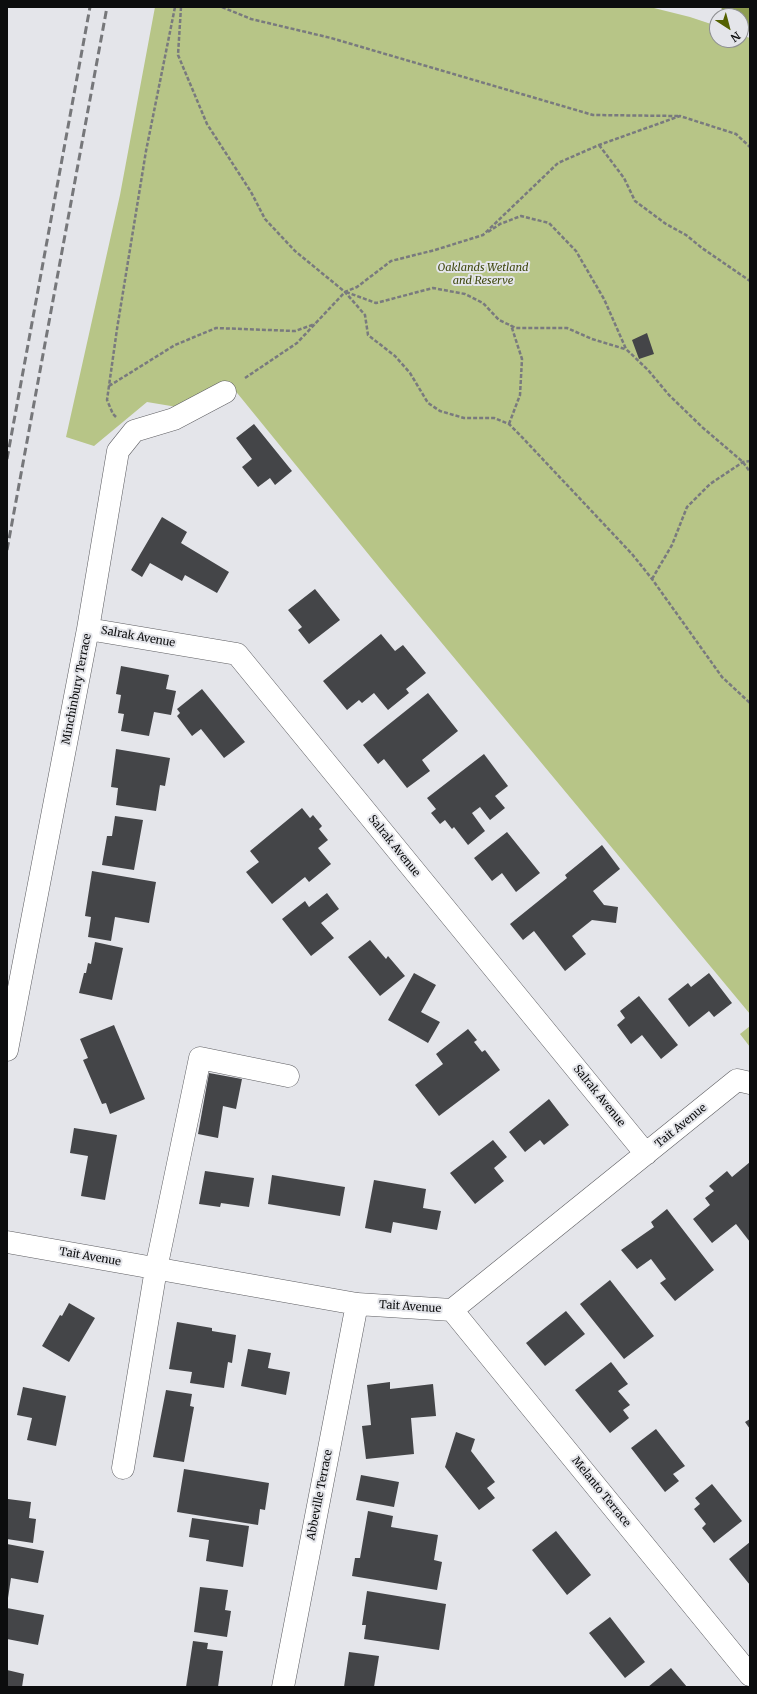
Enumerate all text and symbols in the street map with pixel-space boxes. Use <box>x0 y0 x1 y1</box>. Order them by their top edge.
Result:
north arrow <box>709 8 749 48</box>
text: N <box>728 29 743 45</box>
park label: Oaklands Wetland and Reserve <box>438 261 528 287</box>
street label: Salrak Avenue <box>100 624 176 650</box>
street label: Minchinbury Terrace <box>60 632 94 746</box>
street label: Salrak Avenue <box>365 813 423 879</box>
street label: Salrak Avenue <box>570 1063 628 1129</box>
street label: Tait Avenue <box>653 1101 709 1151</box>
street label: Tait Avenue <box>58 1245 122 1269</box>
street label: Tait Avenue <box>378 1298 442 1316</box>
street label: Abbeville Terrace <box>305 1449 335 1541</box>
street label: Melanto Terrace <box>569 1454 633 1530</box>

